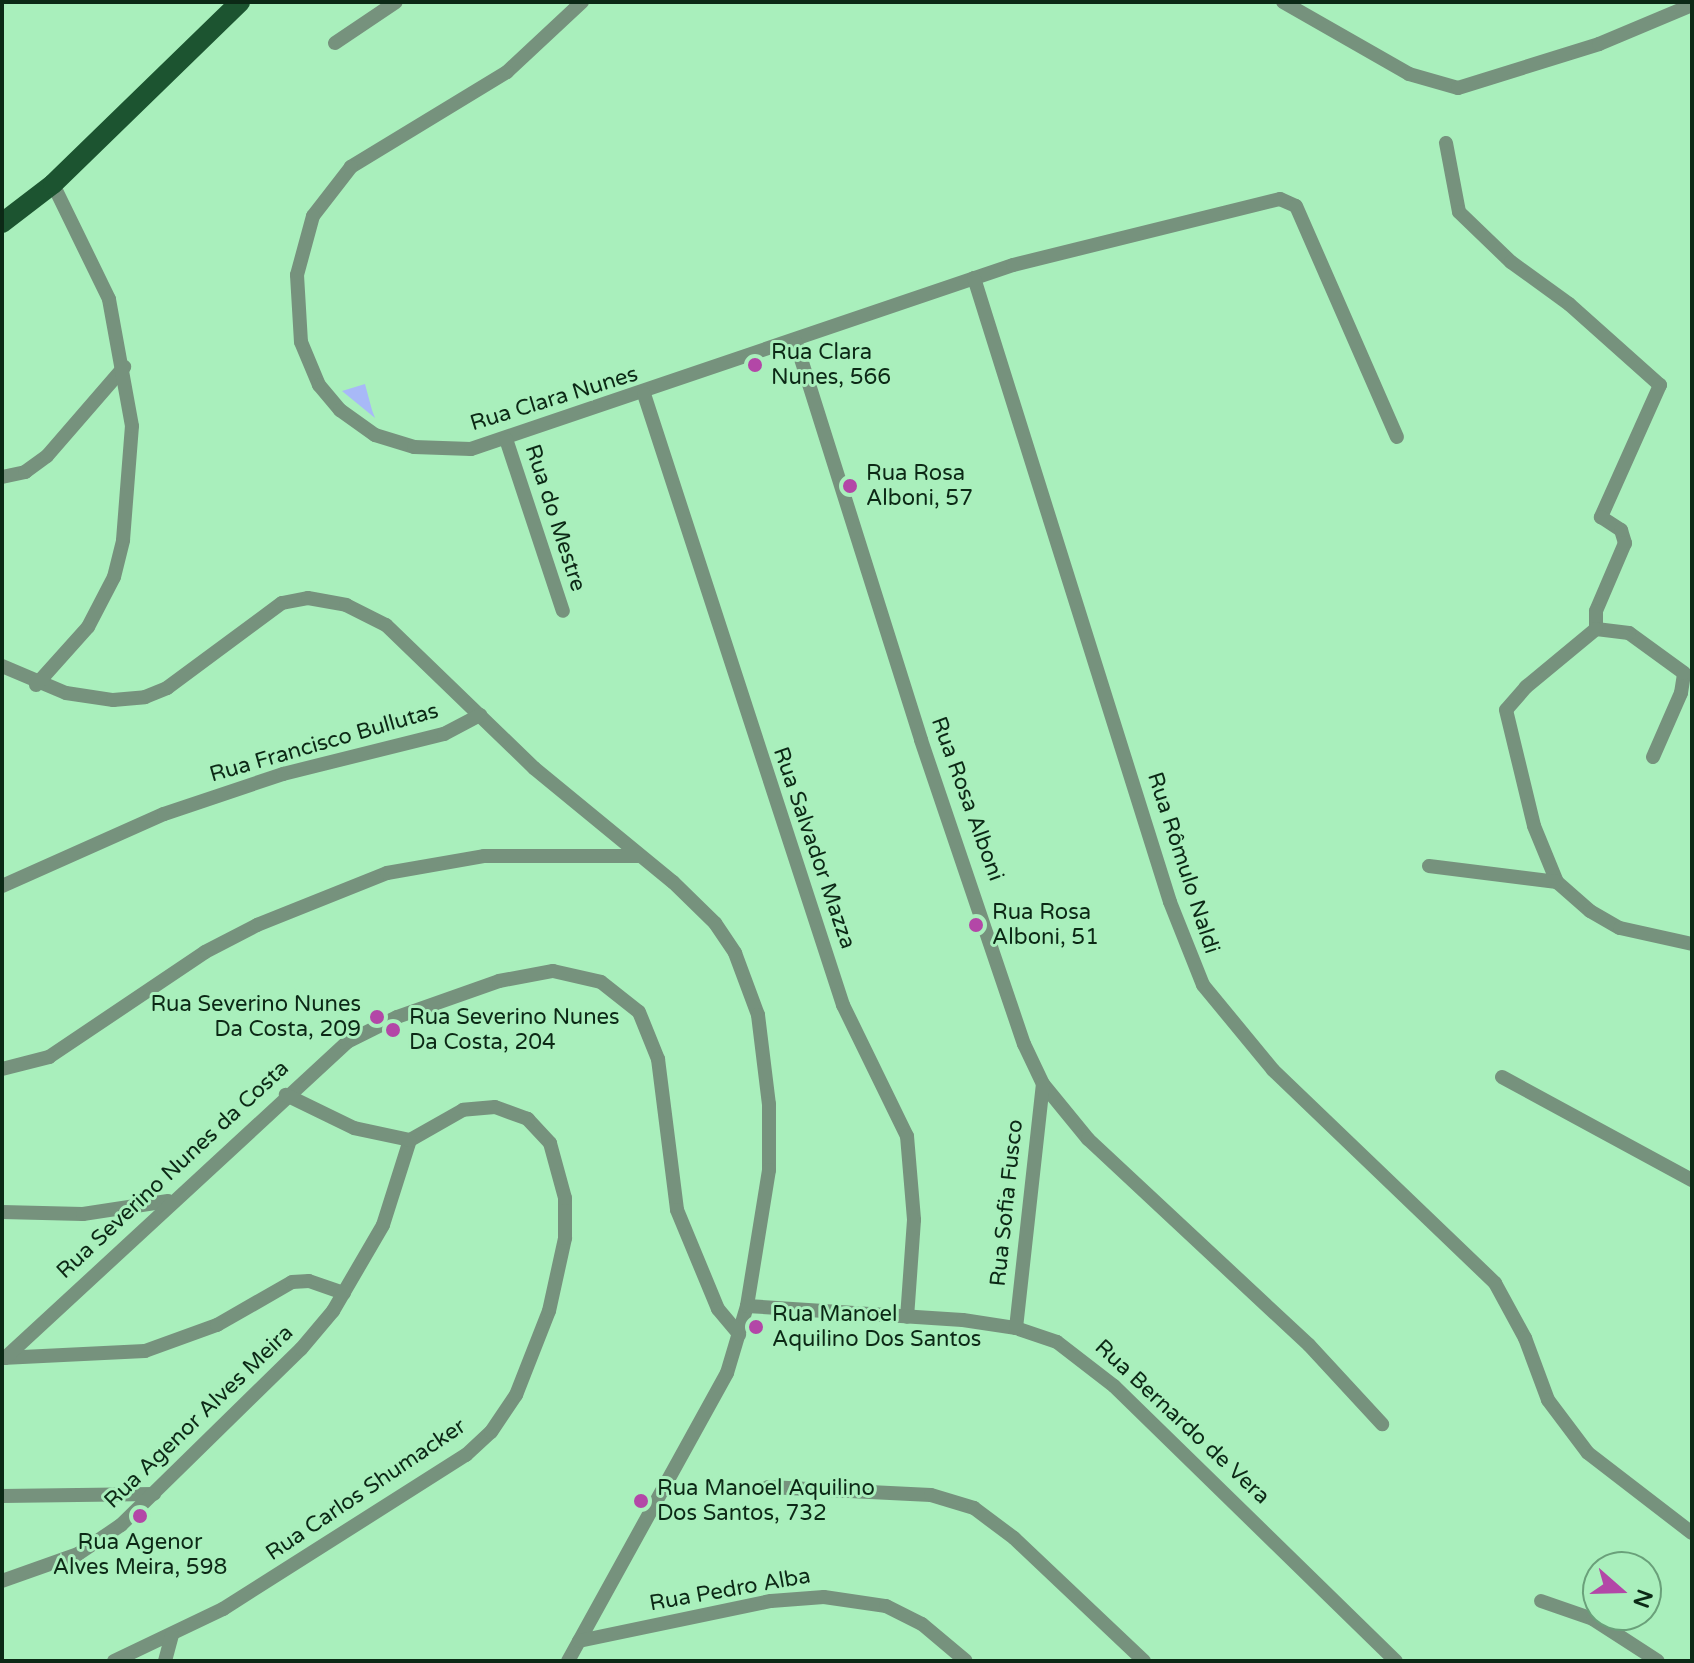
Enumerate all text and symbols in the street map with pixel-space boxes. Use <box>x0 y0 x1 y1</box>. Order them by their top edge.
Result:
place label: Rua Clara Nunes, 566 <box>771 339 891 390</box>
marker: Rua Clara Nunes, 566 <box>746 356 764 374</box>
street label: Rua Clara Nunes <box>467 361 641 437</box>
street label: Rua do Mestre <box>519 441 591 595</box>
place label: Rua Rosa Alboni, 57 <box>866 460 973 512</box>
marker: Rua Rosa Alboni, 57 <box>841 477 859 495</box>
street label: Rua Francisco Bullutas <box>207 698 441 788</box>
street label: Rua Rosa Alboni <box>925 713 1009 885</box>
street label: Rua Salvador Mazza <box>767 744 861 952</box>
street label: Rua Rômulo Naldi <box>1141 769 1225 957</box>
place label: Rua Rosa Alboni, 51 <box>992 899 1099 950</box>
marker: Rua Rosa Alboni, 51 <box>967 916 985 934</box>
place label: Rua Severino Nunes Da Costa, 209 <box>150 991 361 1042</box>
place label: Rua Severino Nunes Da Costa, 204 <box>409 1004 620 1056</box>
marker: Rua Severino Nunes Da Costa, 209 <box>368 1008 386 1026</box>
marker: Rua Severino Nunes Da Costa, 204 <box>384 1021 402 1039</box>
street label: Rua Severino Nunes da Costa <box>51 1055 295 1285</box>
street label: Rua Sofia Fusco <box>985 1118 1029 1288</box>
place label: Rua Manoel Aquilino Dos Santos <box>772 1301 981 1352</box>
marker: Rua Manoel Aquilino Dos Santos <box>747 1318 765 1336</box>
street label: Rua Agenor Alves Meira <box>99 1320 299 1514</box>
street label: Rua Bernardo de Vera <box>1089 1334 1275 1510</box>
street label: Rua Carlos Shumacker <box>261 1413 471 1567</box>
place label: Rua Manoel Aquilino Dos Santos, 732 <box>657 1475 875 1526</box>
marker: Rua Manoel Aquilino Dos Santos, 732 <box>632 1492 650 1510</box>
marker: Rua Agenor Alves Meira, 598 <box>131 1507 149 1525</box>
place label: Rua Agenor Alves Meira, 598 <box>53 1529 227 1580</box>
north arrow <box>1582 1551 1662 1631</box>
street label: Rua Pedro Alba <box>647 1563 813 1617</box>
text: N <box>1627 1586 1658 1611</box>

